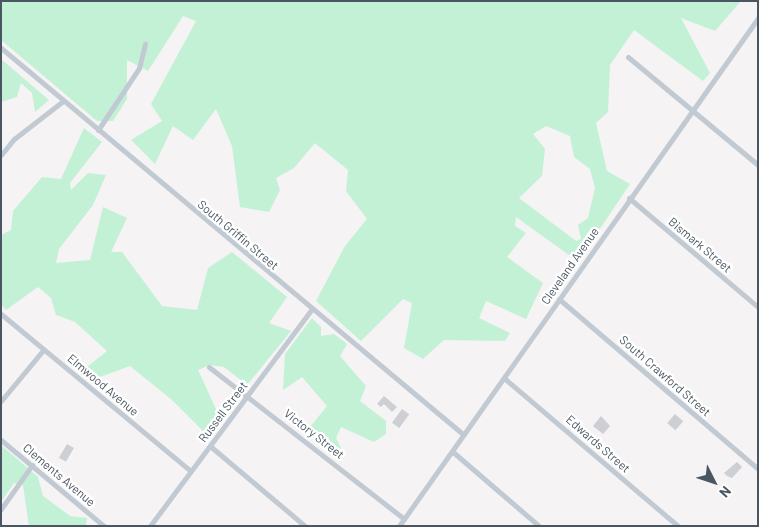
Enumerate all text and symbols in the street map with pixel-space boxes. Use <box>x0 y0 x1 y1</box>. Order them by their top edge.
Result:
street label: South Griffin Street <box>195 197 281 273</box>
street label: Bismark Street <box>666 214 734 276</box>
street label: Cleveland Avenue <box>538 225 602 307</box>
street label: South Crawford Street <box>617 333 713 419</box>
street label: Elmwood Avenue <box>64 351 142 419</box>
street label: Russell Street <box>196 379 250 445</box>
street label: Victory Street <box>281 406 347 462</box>
street label: Edwards Street <box>563 412 633 476</box>
street label: Clements Avenue <box>20 441 98 509</box>
north arrow <box>689 457 739 507</box>
text: N <box>716 483 735 501</box>

